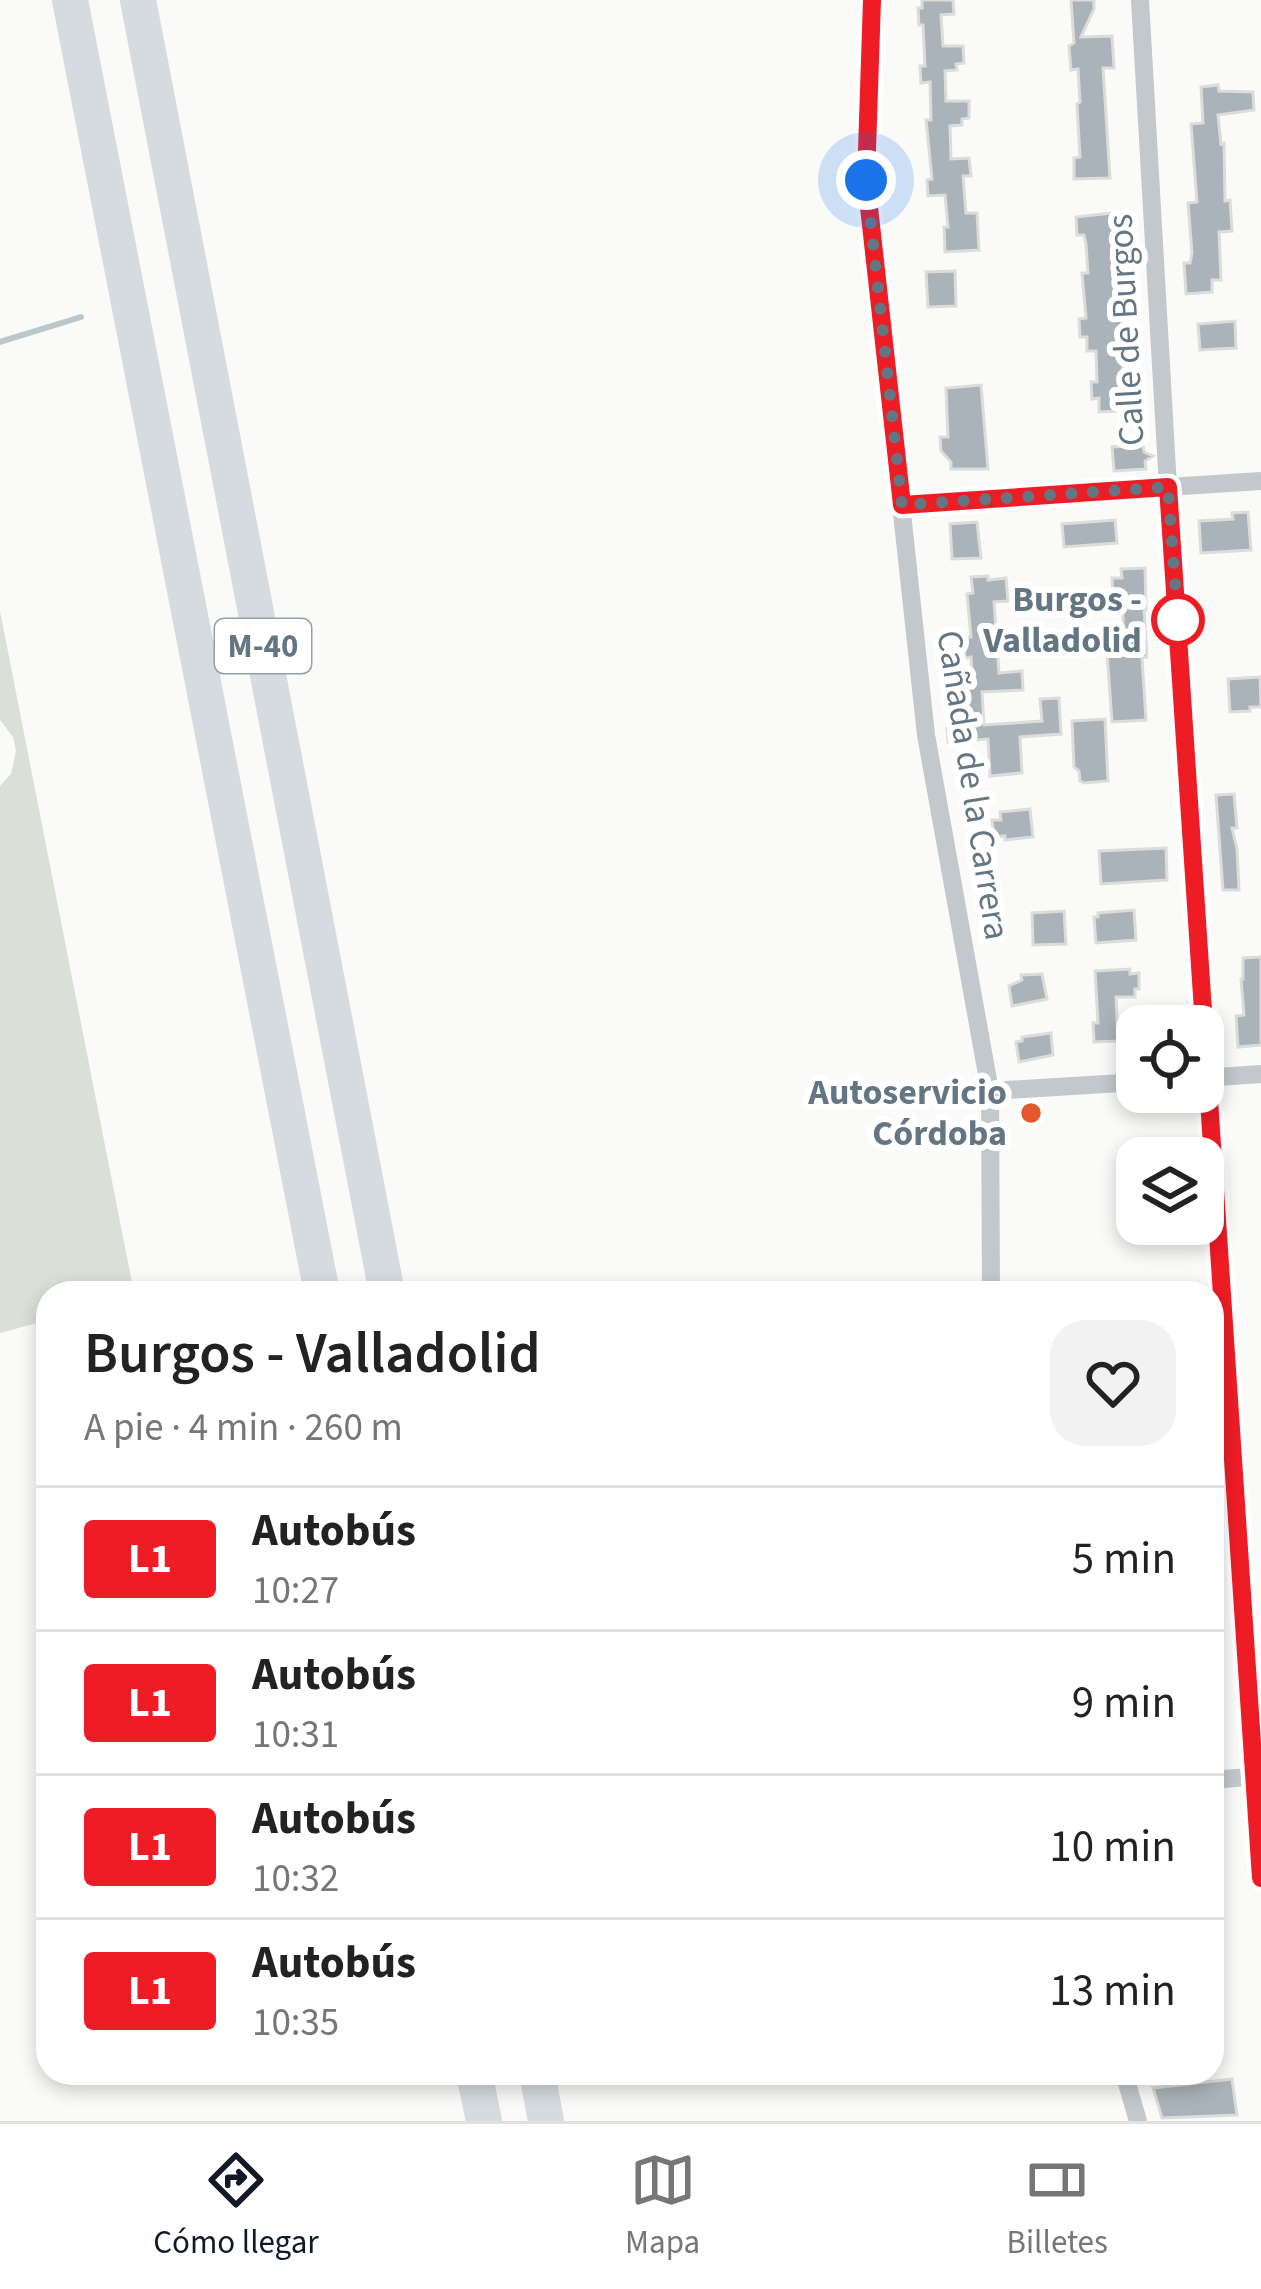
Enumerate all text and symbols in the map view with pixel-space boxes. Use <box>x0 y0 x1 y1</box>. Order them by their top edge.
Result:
your location <box>836 150 896 210</box>
street label: Calle de Burgos <box>1094 213 1158 447</box>
place label: Burgos - Valladolid <box>982 574 1142 666</box>
marker: Burgos - Valladolid <box>1153 595 1203 645</box>
road number: M-40 <box>215 619 311 673</box>
street label: Cañada de la Carrera <box>923 627 1023 943</box>
map controls <box>1116 1005 1224 1245</box>
button: locate <box>1116 1005 1224 1113</box>
place label: Autoservicio Córdoba <box>807 1067 1007 1159</box>
marker: Autoservicio Córdoba <box>1018 1100 1044 1126</box>
button: layers <box>1116 1137 1224 1245</box>
text: Burgos - Valladolid <box>84 1314 541 1395</box>
button: heart <box>1050 1320 1176 1446</box>
text: A pie · 4 min · 260 m <box>84 1400 403 1456</box>
text: Autobús <box>252 1499 416 1563</box>
text: 5 min <box>1072 1527 1176 1591</box>
text: L1 <box>128 1529 172 1589</box>
text: 10:27 <box>252 1563 339 1619</box>
text: Autobús <box>252 1643 416 1707</box>
text: 9 min <box>1072 1671 1176 1735</box>
text: L1 <box>128 1673 172 1733</box>
text: 10:31 <box>252 1707 339 1763</box>
text: Autobús <box>252 1787 416 1851</box>
text: 10 min <box>1049 1815 1176 1879</box>
text: L1 <box>128 1817 172 1877</box>
text: 10:32 <box>252 1851 339 1907</box>
text: Autobús <box>252 1931 416 1995</box>
text: 13 min <box>1049 1959 1176 2023</box>
text: L1 <box>128 1961 172 2021</box>
text: 10:35 <box>252 1995 339 2051</box>
tab: Cómo llegar <box>153 2147 319 2266</box>
tab: Mapa <box>625 2147 700 2266</box>
tab: Billetes <box>1007 2147 1108 2266</box>

